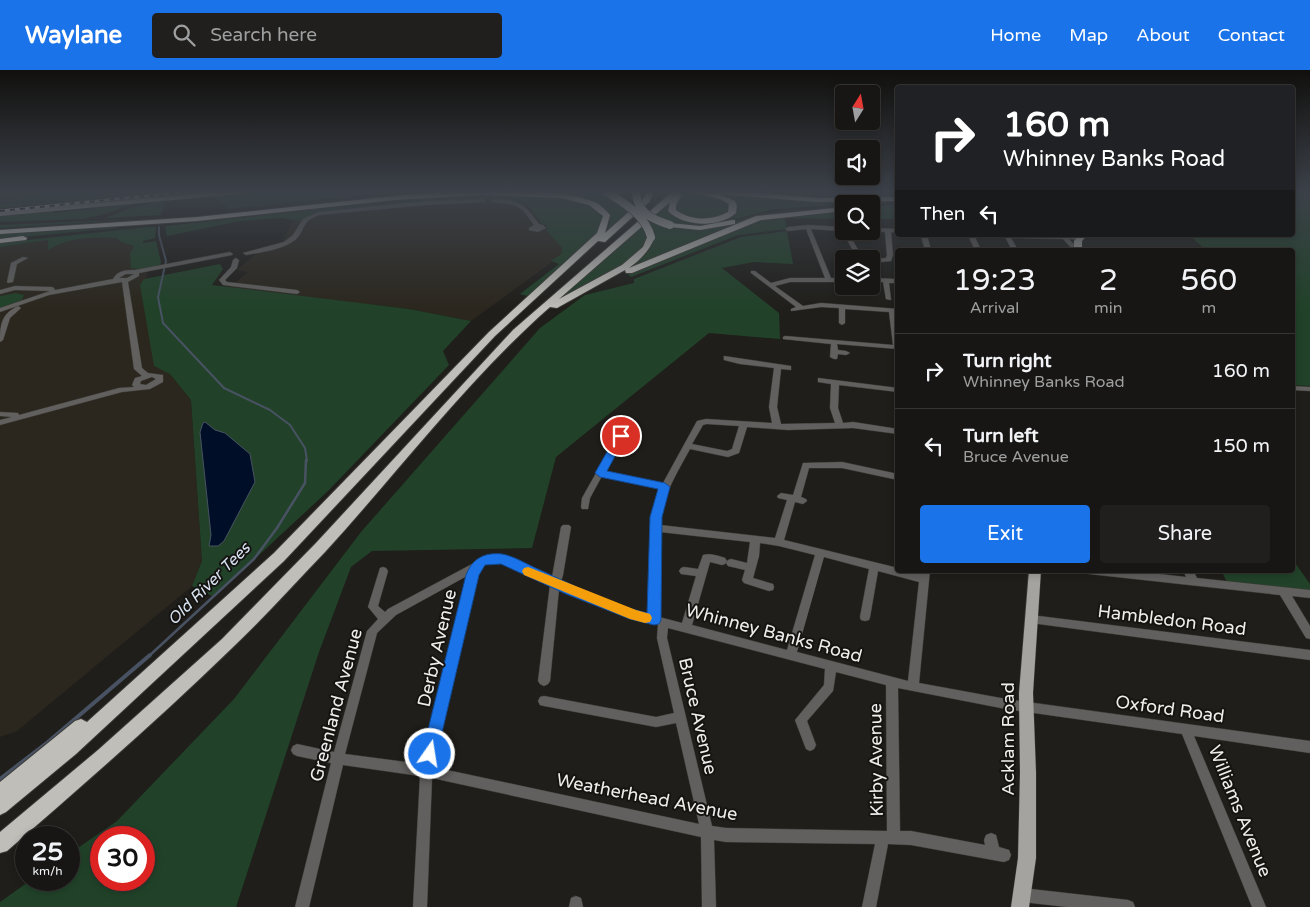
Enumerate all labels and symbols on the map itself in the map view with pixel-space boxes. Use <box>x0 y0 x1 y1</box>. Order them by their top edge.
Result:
north arrow <box>835 85 880 130</box>
pin <box>600 415 642 457</box>
water label: Old River Tees <box>163 538 255 630</box>
street label: Derby Avenue <box>413 587 461 709</box>
street label: Whinney Banks Road <box>683 599 865 667</box>
street label: Hambledon Road <box>1096 600 1248 640</box>
street label: Greenland Avenue <box>305 626 367 784</box>
street label: Bruce Avenue <box>674 656 722 776</box>
street label: Acklam Road <box>997 682 1019 796</box>
street label: Oxford Road <box>1114 690 1226 728</box>
street label: Kirby Avenue <box>864 703 888 817</box>
position arrow <box>403 727 455 779</box>
street label: Williams Avenue <box>1204 742 1276 880</box>
street label: Weatherhead Avenue <box>555 769 739 825</box>
speed limit sign: 30 <box>90 826 155 891</box>

